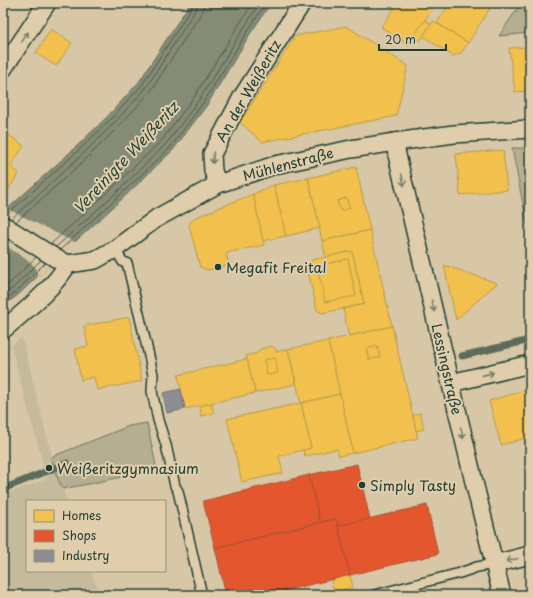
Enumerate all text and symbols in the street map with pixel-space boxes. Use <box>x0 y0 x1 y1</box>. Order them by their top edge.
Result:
scale bar <box>379 26 446 52</box>
text: 20 m <box>385 30 416 48</box>
one-way arrow <box>20 31 29 42</box>
street label: An der Weißeritz <box>210 36 286 146</box>
water label: Vereinigte Weißeritz <box>67 95 184 218</box>
street label: Mühlenstraße <box>240 142 336 186</box>
one-way arrow <box>210 151 217 164</box>
one-way arrow <box>399 173 407 186</box>
place label: Megafit Freital <box>226 257 326 278</box>
marker: Megafit Freital <box>213 262 223 272</box>
one-way arrow <box>429 300 437 313</box>
street label: Lessingstraße <box>426 321 468 417</box>
one-way arrow <box>482 369 495 377</box>
one-way arrow <box>459 426 467 439</box>
place label: Weißeritzgymnasium <box>57 458 199 479</box>
marker: Weißeritzgymnasium <box>44 463 54 473</box>
place label: Simply Tasty <box>370 475 456 496</box>
marker: Simply Tasty <box>357 480 367 490</box>
legend <box>26 500 166 572</box>
text: Homes <box>62 506 101 524</box>
text: Shops <box>62 526 97 544</box>
text: Industry <box>62 546 110 564</box>
one-way arrow <box>506 556 519 564</box>

